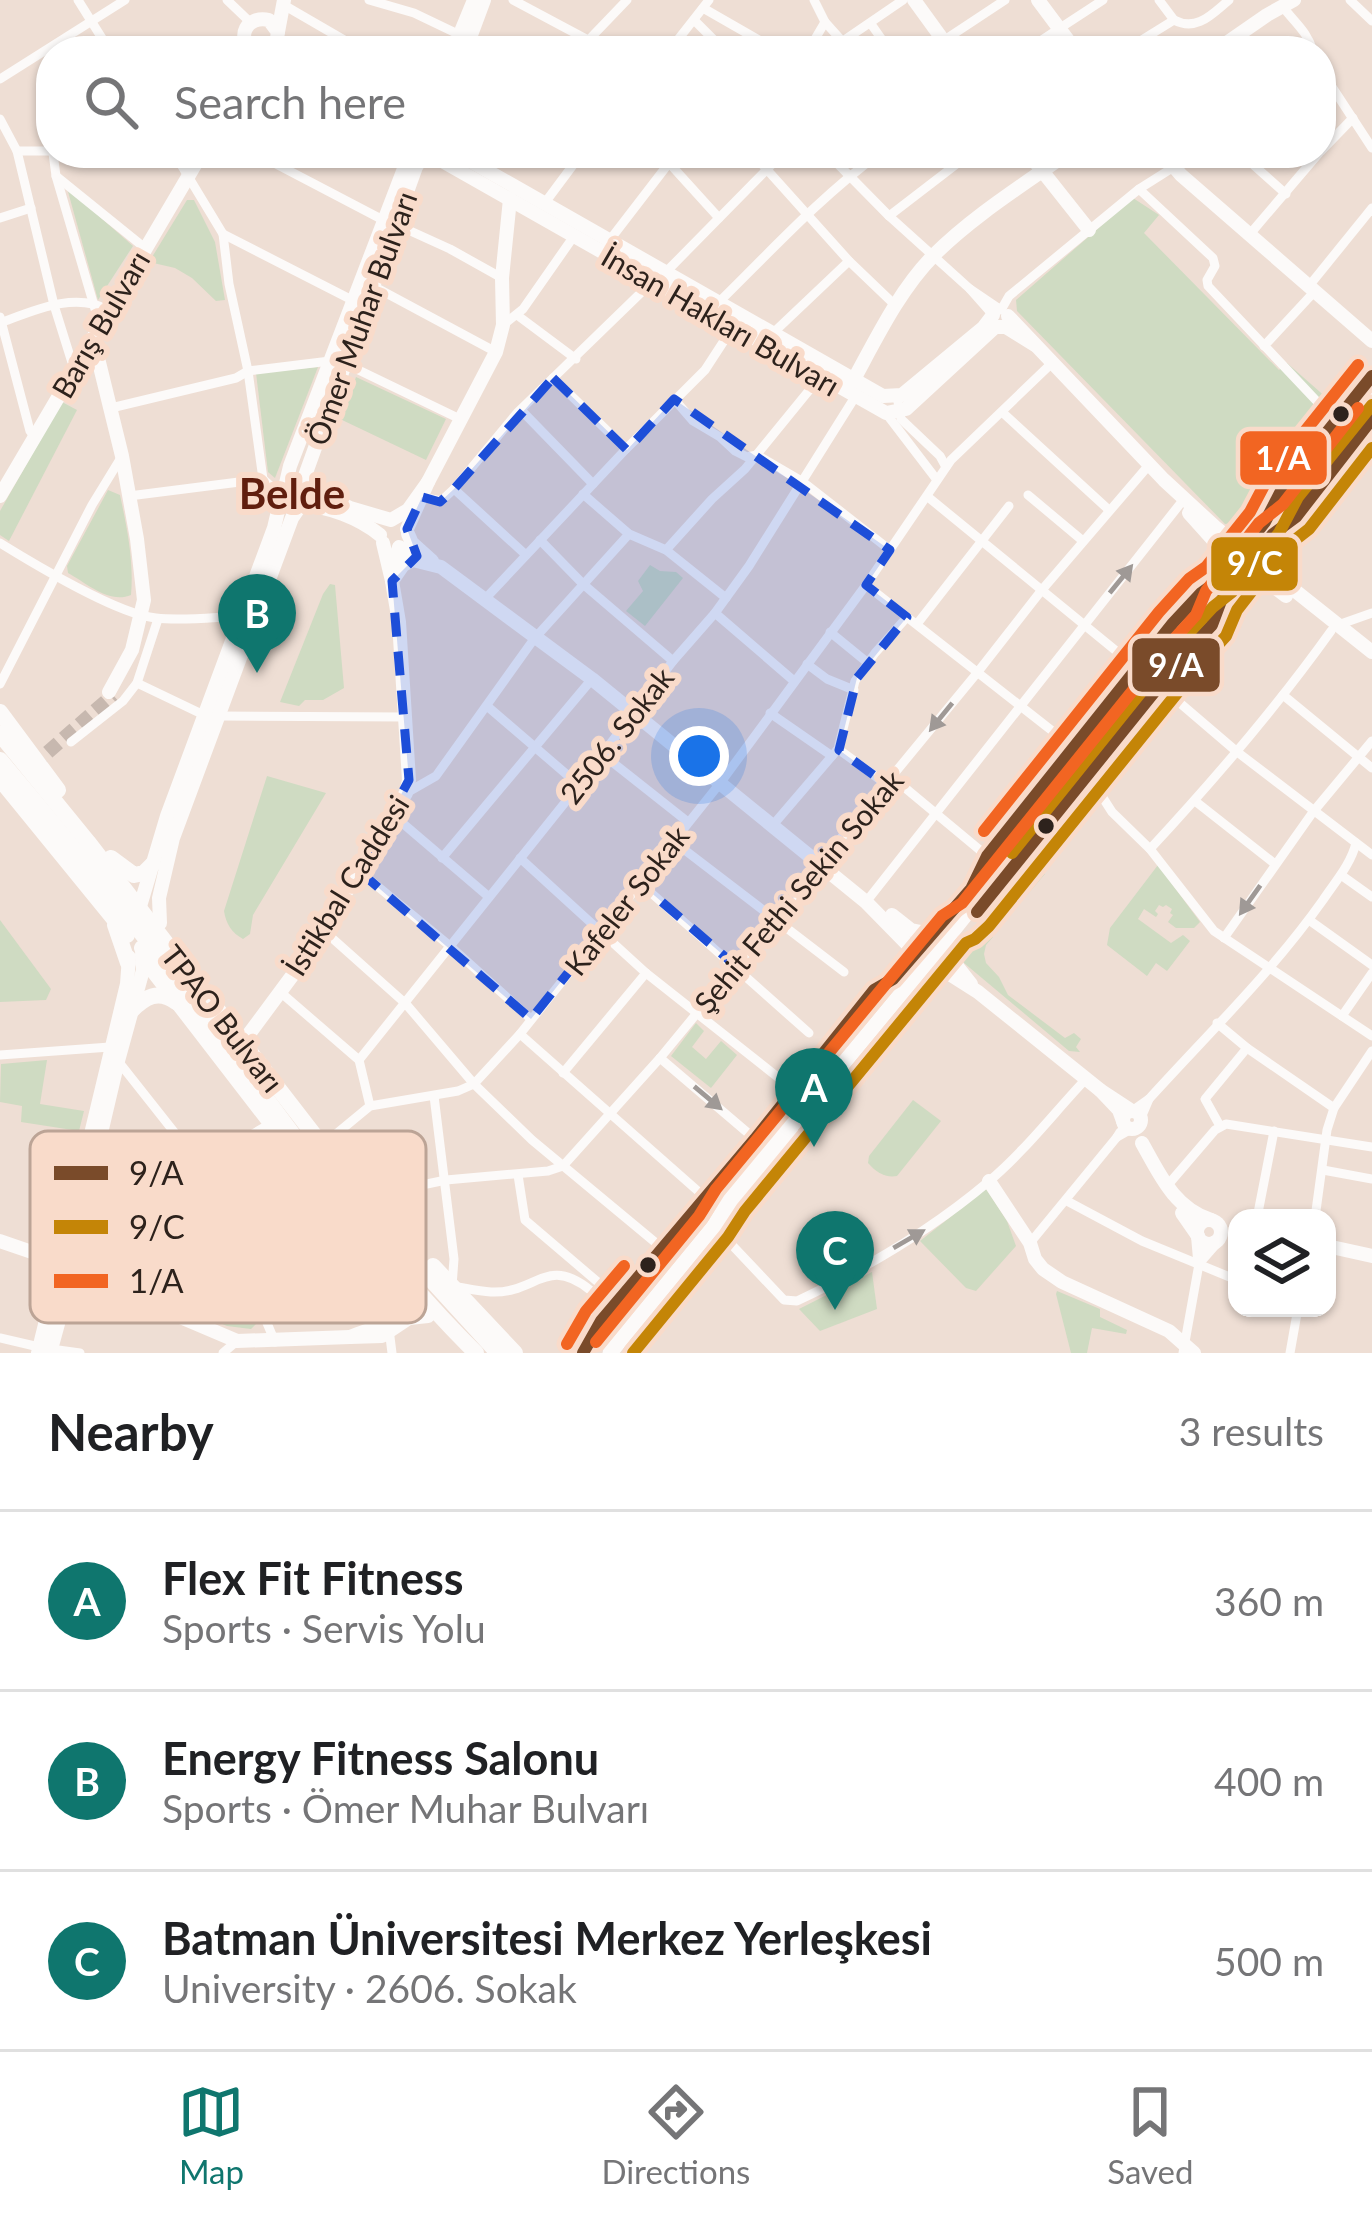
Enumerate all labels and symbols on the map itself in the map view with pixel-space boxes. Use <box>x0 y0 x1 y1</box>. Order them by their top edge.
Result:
street label: Ömer Muhar Bulvarı <box>298 186 424 450</box>
street label: İnsan Hakları Bulvarı <box>596 237 846 403</box>
street label: Barış Bulvarı <box>43 244 157 404</box>
unlabelled marker <box>1330 403 1352 425</box>
line badge: 1/A <box>1238 429 1329 487</box>
text: 1/A <box>1255 437 1312 477</box>
district label: Belde <box>239 468 345 518</box>
line badge: 9/C <box>1209 535 1300 593</box>
text: 9/C <box>1227 542 1283 582</box>
one-way arrow <box>1108 564 1133 595</box>
pin: B <box>218 574 296 673</box>
line badge: 9/A <box>1130 636 1222 694</box>
text: 9/A <box>1148 644 1205 684</box>
street label: 2506. Sokak <box>552 659 681 810</box>
one-way arrow <box>929 702 955 732</box>
your location <box>669 726 729 786</box>
street label: Şehit Fethi Sekin Sokak <box>686 762 911 1020</box>
street label: İstikbal Caddesi <box>276 788 416 982</box>
unlabelled marker <box>1035 815 1057 837</box>
street label: Kafeler Sokak <box>556 817 696 982</box>
one-way arrow <box>1239 884 1262 916</box>
street label: TPAO Bulvarı <box>154 937 292 1099</box>
pin: A <box>775 1048 853 1147</box>
one-way arrow <box>693 1085 723 1111</box>
legend <box>30 1131 426 1323</box>
text: 9/A <box>129 1152 184 1192</box>
text: 9/C <box>129 1206 185 1246</box>
pin: C <box>796 1211 874 1310</box>
one-way arrow <box>892 1229 926 1250</box>
unlabelled marker <box>637 1254 659 1276</box>
text: 1/A <box>129 1260 184 1300</box>

